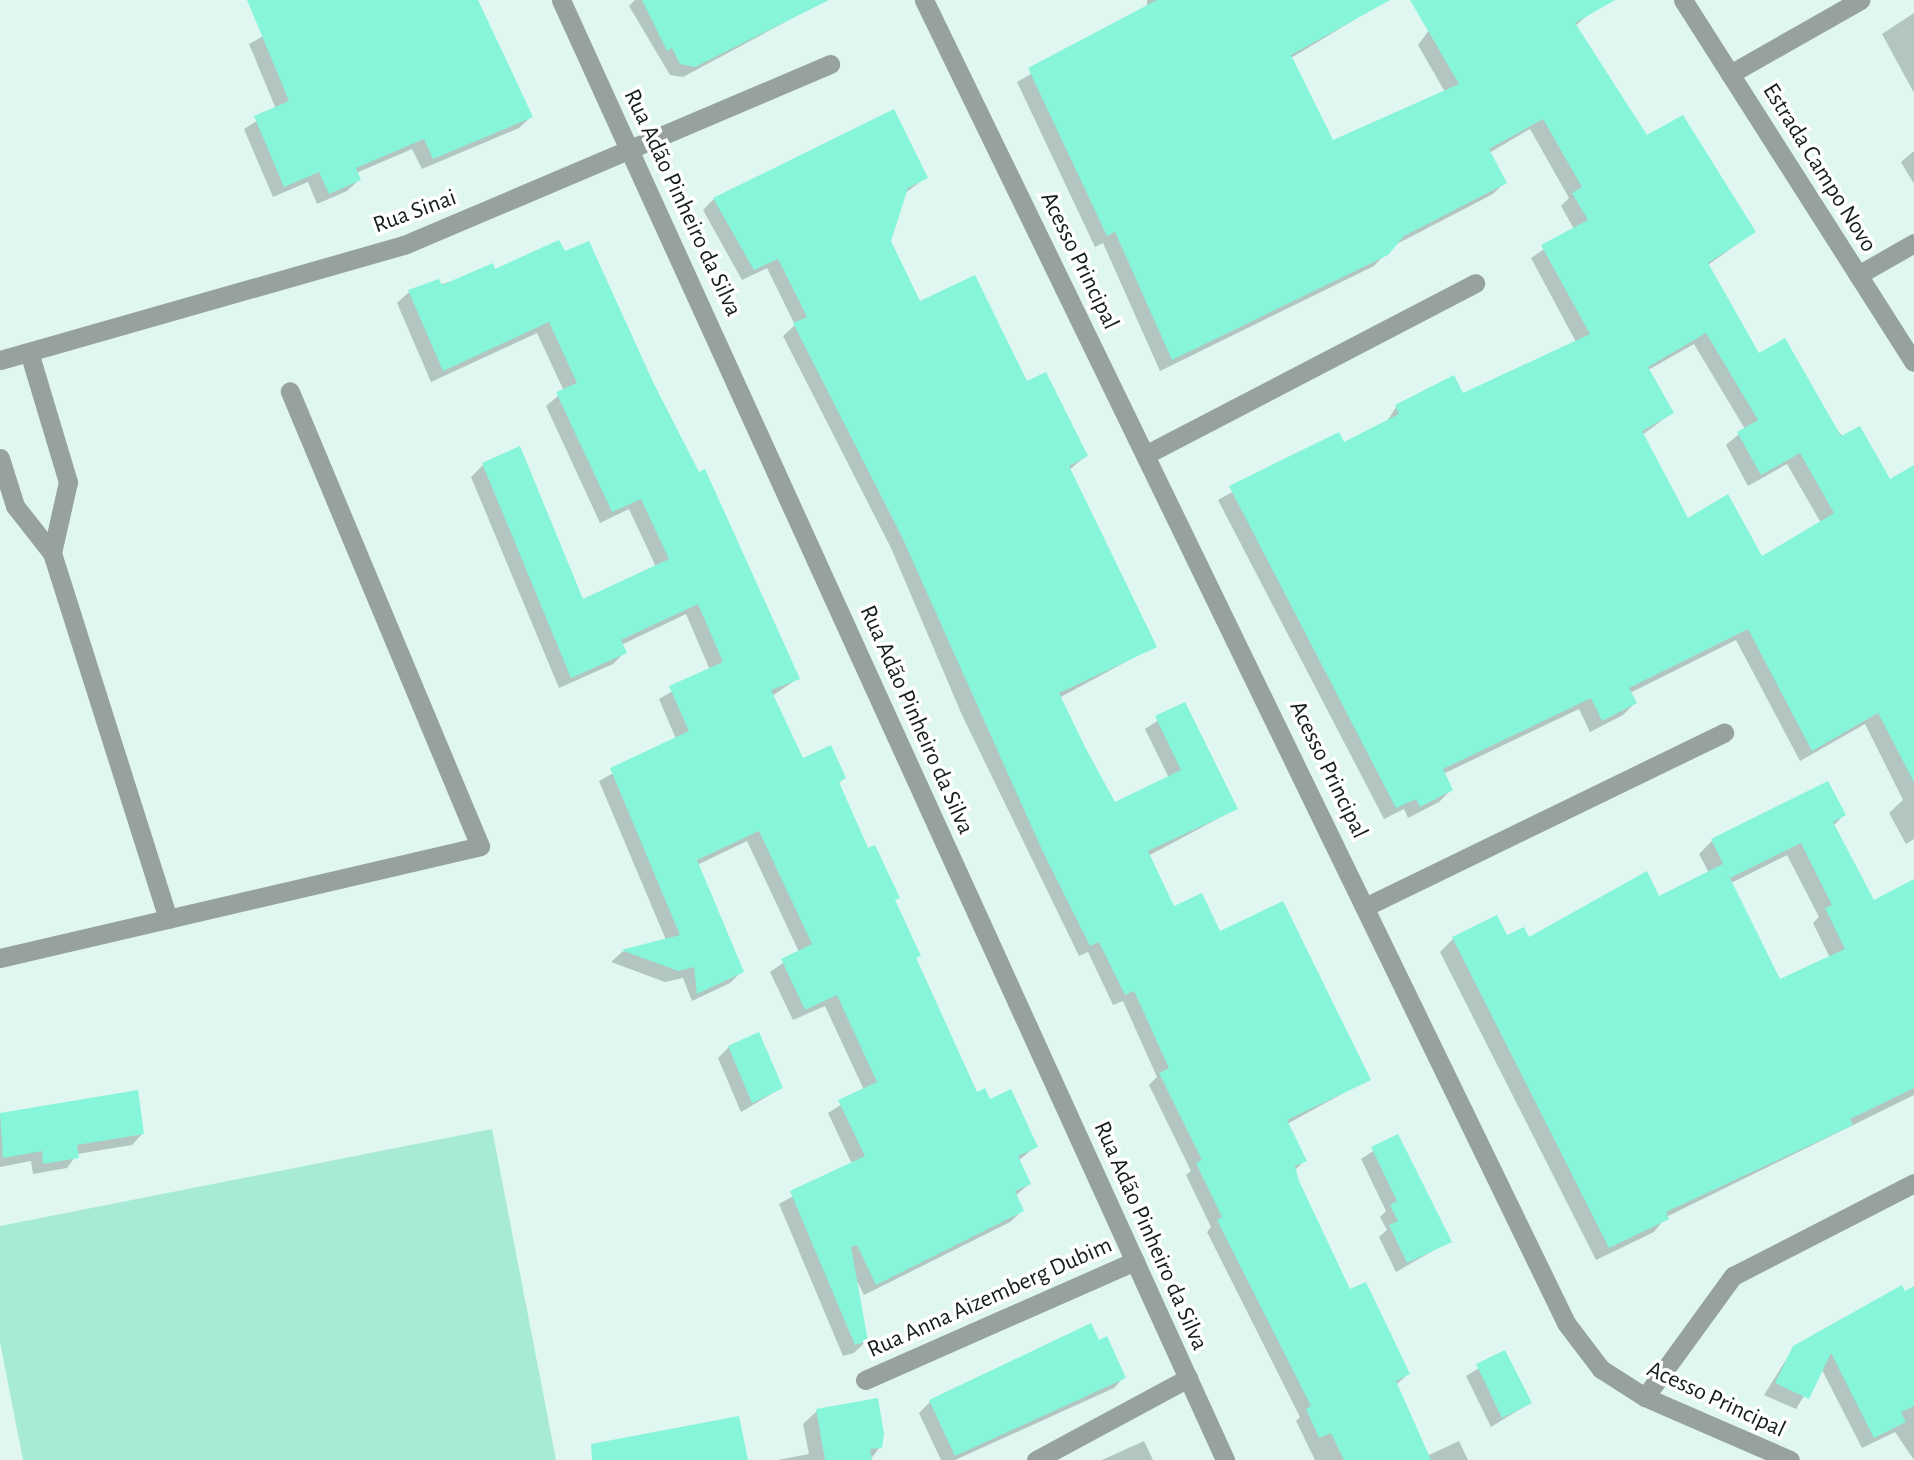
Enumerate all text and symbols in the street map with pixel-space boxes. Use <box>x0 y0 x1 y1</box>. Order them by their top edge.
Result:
street label: Estrada Campo Novo <box>1755 78 1883 258</box>
street label: Rua Adão Pinheiro da Silva <box>617 85 747 321</box>
street label: Rua Sinai <box>369 184 461 240</box>
street label: Acesso Principal <box>1033 187 1125 335</box>
street label: Rua Adão Pinheiro da Silva <box>852 601 980 839</box>
street label: Acesso Principal <box>1282 696 1374 844</box>
street label: Rua Adão Pinheiro da Silva <box>1086 1117 1214 1355</box>
street label: Rua Anna Aizemberg Dubim <box>863 1231 1117 1365</box>
street label: Acesso Principal <box>1642 1355 1790 1445</box>

